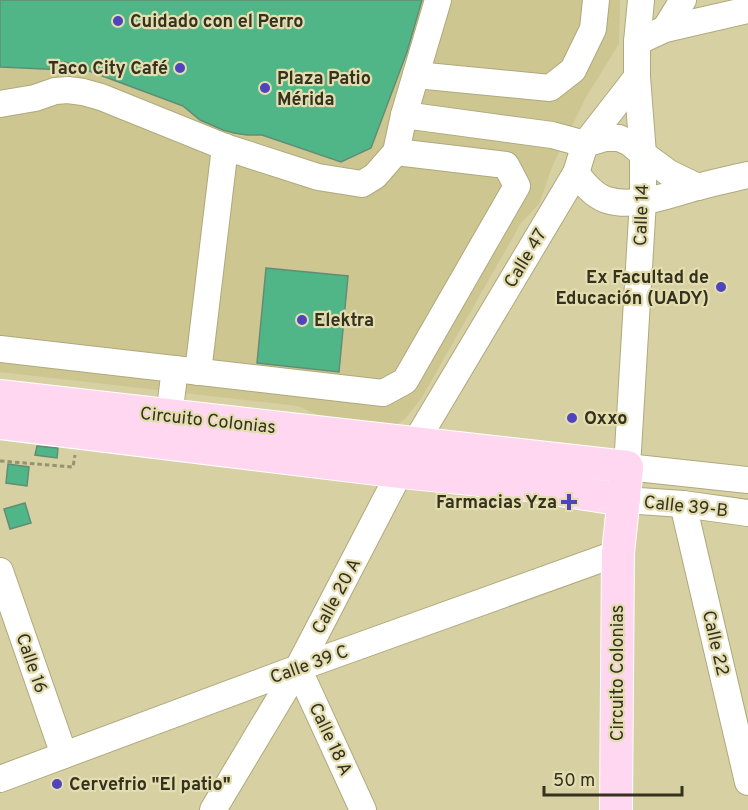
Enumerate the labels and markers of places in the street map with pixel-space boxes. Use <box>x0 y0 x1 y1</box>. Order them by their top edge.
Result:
place label: Cuidado con el Perro <box>130 11 303 34</box>
marker: Cuidado con el Perro <box>111 14 125 28</box>
place label: Taco City Café <box>48 58 168 81</box>
marker: Taco City Café <box>173 61 187 75</box>
place label: Plaza Patio Mérida <box>277 68 371 112</box>
marker: Plaza Patio Mérida <box>258 81 272 95</box>
place label: Ex Facultad de Educación (UADY) <box>556 267 709 311</box>
marker: Ex Facultad de Educación (UADY) <box>714 280 728 294</box>
place label: Elektra <box>314 310 374 333</box>
marker: Elektra <box>295 313 309 327</box>
place label: Oxxo <box>584 408 627 431</box>
marker: Oxxo <box>565 411 579 425</box>
place label: Farmacias Yza <box>436 492 557 515</box>
marker: Farmacias Yza <box>562 495 576 509</box>
place label: Cervefrio "El patio" <box>69 774 231 797</box>
marker: Cervefrio "El patio" <box>50 777 64 791</box>

